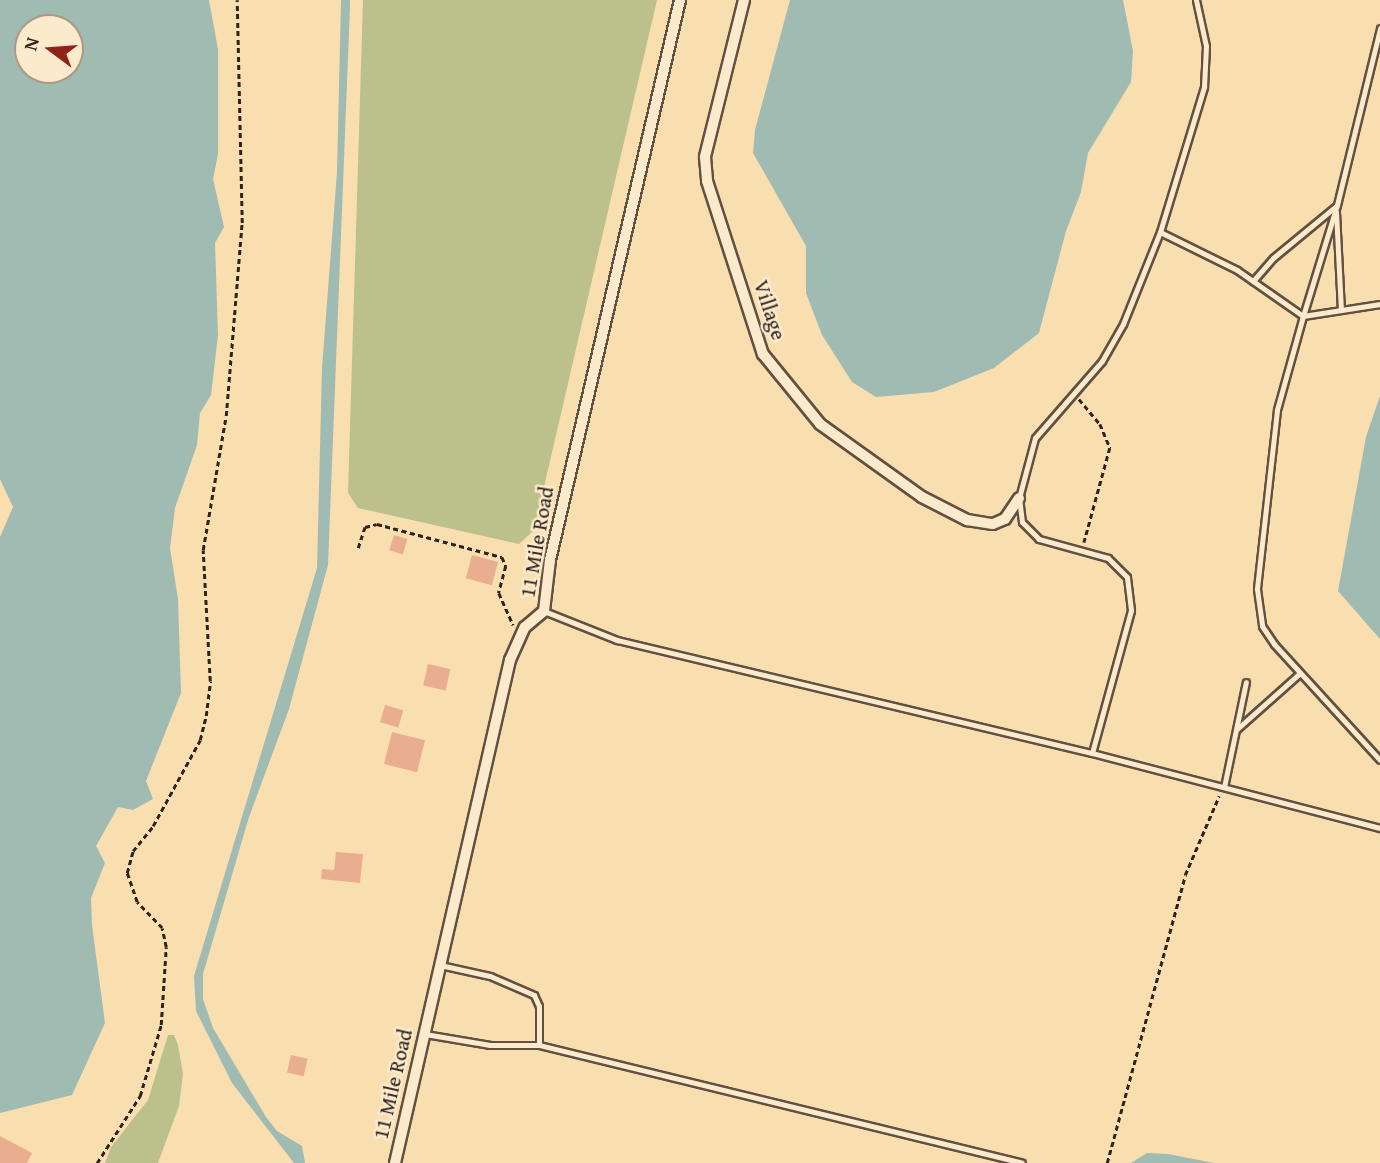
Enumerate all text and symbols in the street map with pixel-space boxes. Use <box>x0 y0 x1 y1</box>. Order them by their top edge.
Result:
north arrow <box>14 14 84 84</box>
text: N <box>16 34 46 54</box>
street label: Village <box>748 277 792 343</box>
street label: 11 Mile Road <box>515 485 559 599</box>
street label: 11 Mile Road <box>368 1026 418 1142</box>

